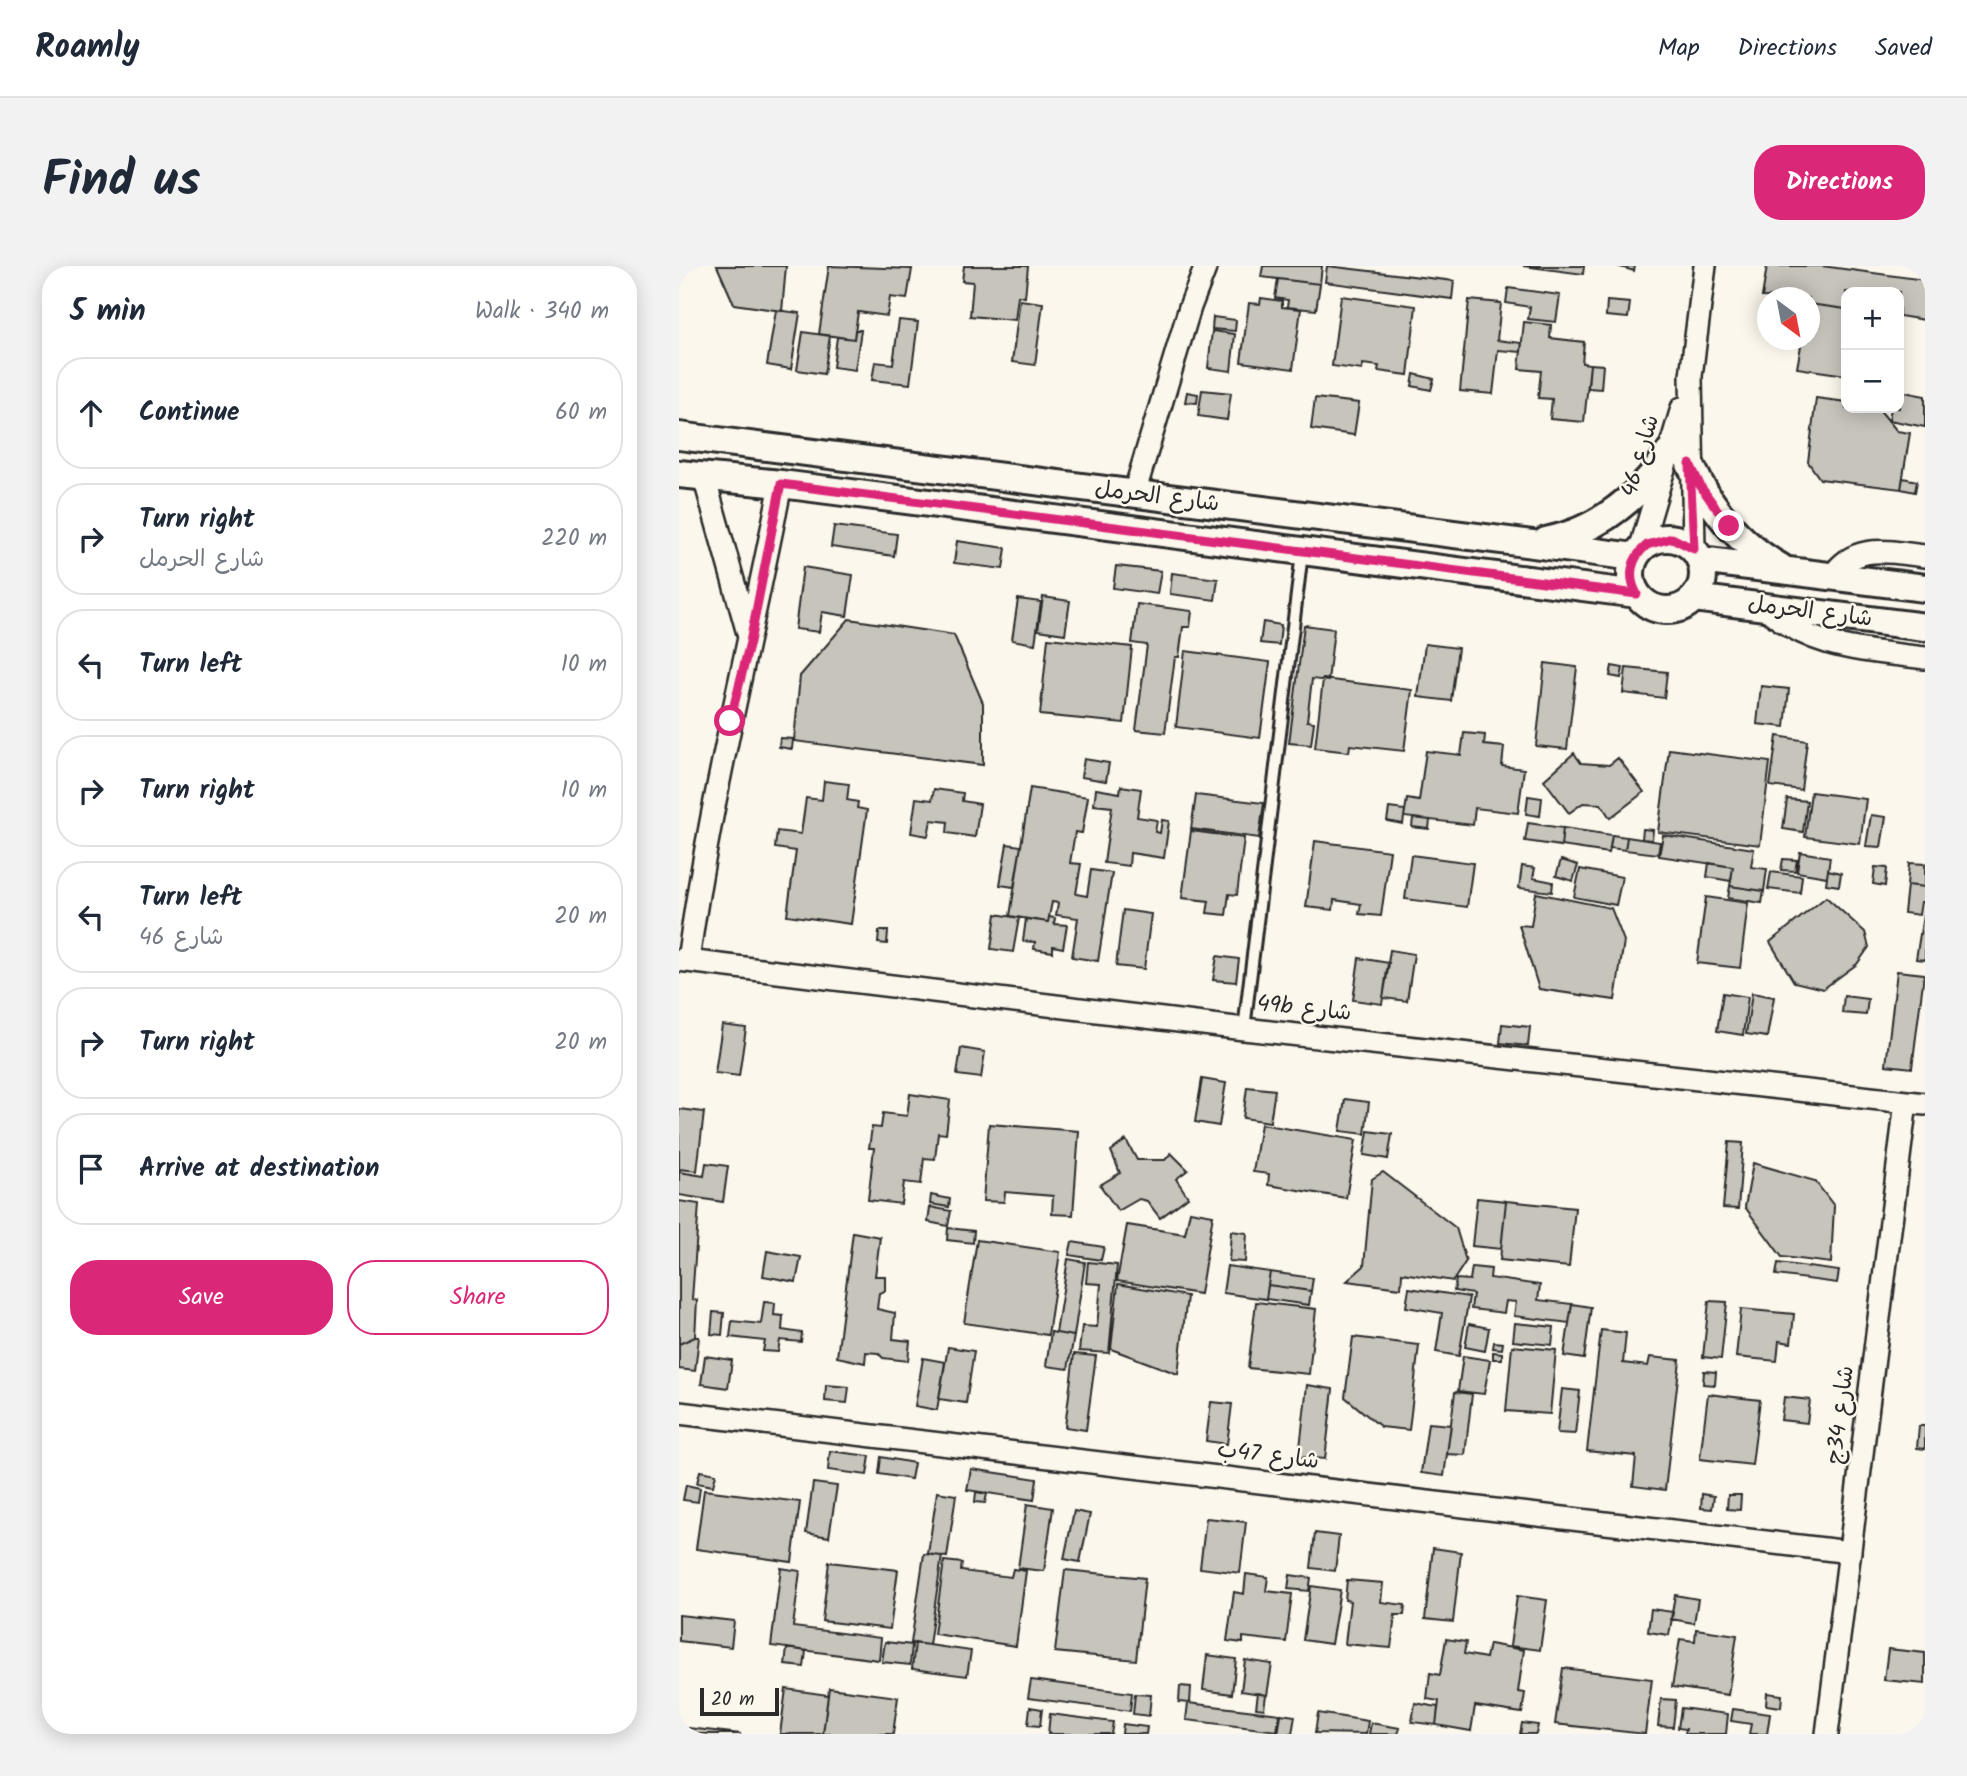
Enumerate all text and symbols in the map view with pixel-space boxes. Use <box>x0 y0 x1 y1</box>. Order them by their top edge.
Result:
text: Roamly <box>35 22 140 75</box>
text: Map <box>1658 29 1700 68</box>
text: Directions <box>1738 29 1837 68</box>
text: Saved <box>1875 29 1932 68</box>
text: Find us <box>42 143 200 221</box>
button: Directions <box>1754 145 1925 220</box>
north arrow <box>1757 287 1820 350</box>
map controls <box>1841 287 1904 413</box>
button: + <box>1841 287 1904 350</box>
text: 5 min <box>70 288 146 336</box>
text: Walk · 340 m <box>475 294 609 330</box>
button: − <box>1841 350 1904 413</box>
text: Continue <box>139 392 240 434</box>
icon: ahead <box>72 394 110 432</box>
text: 60 m <box>555 395 607 431</box>
street label: شارع 46 <box>1612 410 1670 502</box>
street label: شارع الحرمل <box>1093 471 1221 523</box>
text: Turn right <box>139 499 255 541</box>
route end <box>1713 510 1744 541</box>
icon: right <box>72 520 110 558</box>
text: 220 m <box>541 521 607 557</box>
text: شارع الحرمل <box>139 542 264 578</box>
street label: شارع الحرمل <box>1746 586 1874 638</box>
text: Turn left <box>139 644 242 686</box>
icon: left <box>72 646 110 684</box>
text: 10 m <box>561 647 607 683</box>
route start <box>714 705 745 736</box>
text: Turn right <box>139 770 255 812</box>
icon: right <box>72 772 110 810</box>
text: 10 m <box>561 773 607 809</box>
text: Turn left <box>139 877 242 919</box>
icon: left <box>72 898 110 936</box>
text: 20 m <box>555 899 607 935</box>
text: شارع 46 <box>139 920 223 956</box>
street label: 49b شارع <box>1255 986 1353 1032</box>
text: Turn right <box>139 1022 255 1064</box>
icon: right <box>72 1024 110 1062</box>
text: 20 m <box>555 1025 607 1061</box>
text: Arrive at destination <box>139 1148 379 1190</box>
icon: arrive <box>72 1150 110 1188</box>
button: Save <box>70 1260 333 1335</box>
button: Share <box>347 1260 609 1335</box>
street label: شارع 34ج <box>1817 1364 1865 1466</box>
street label: شارع 47ب <box>1215 1432 1321 1480</box>
scale bar <box>700 1685 779 1717</box>
text: 20 m <box>711 1685 754 1715</box>

